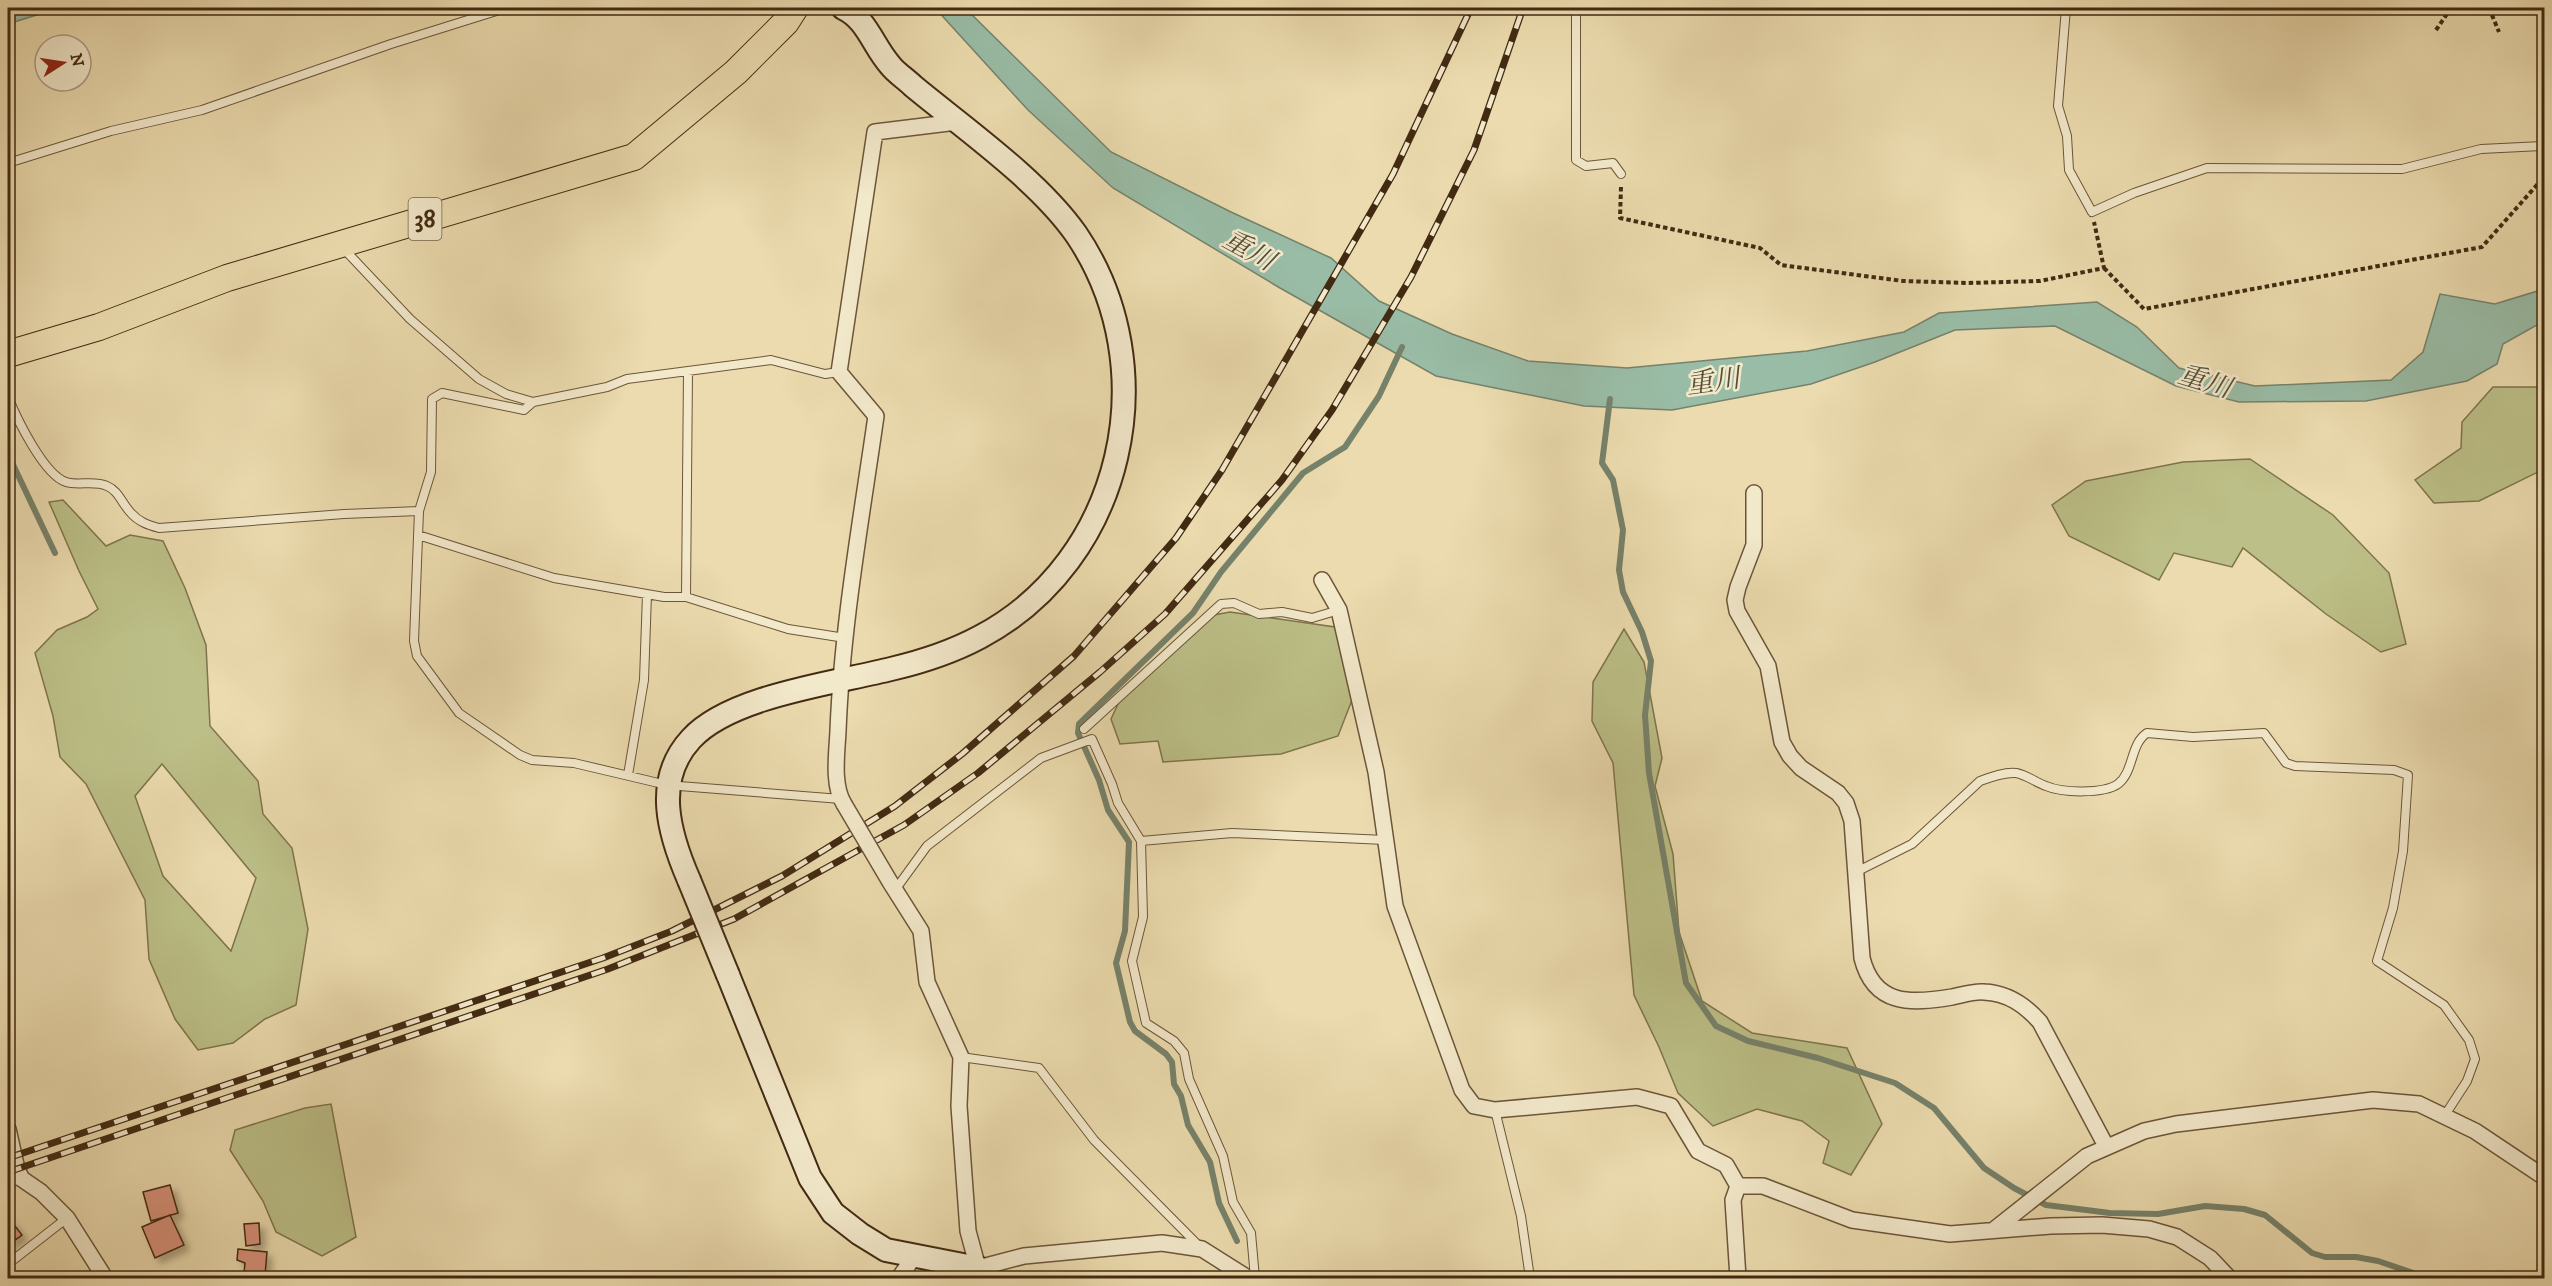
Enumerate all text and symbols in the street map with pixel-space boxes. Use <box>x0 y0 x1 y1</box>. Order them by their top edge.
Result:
north arrow <box>33 33 93 93</box>
text: N <box>66 52 88 69</box>
road number: 38 <box>408 198 442 240</box>
water label: 重川 <box>1217 223 1283 280</box>
water label: 重川 <box>2174 358 2238 407</box>
water label: 重川 <box>1684 361 1745 403</box>

